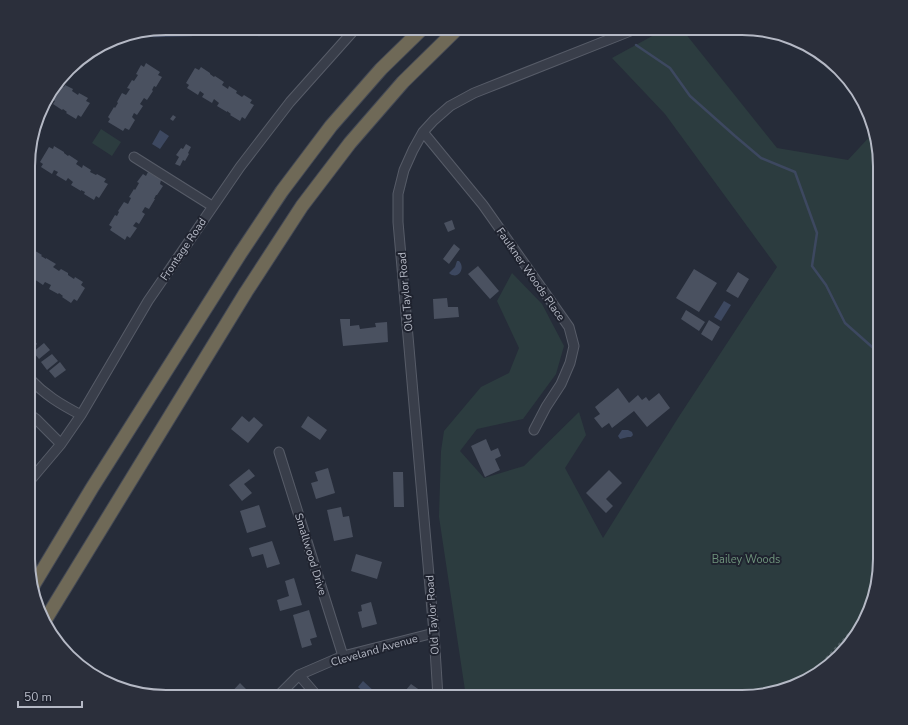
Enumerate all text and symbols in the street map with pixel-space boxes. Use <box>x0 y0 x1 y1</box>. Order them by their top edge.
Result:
street label: Frontage Road <box>157 215 210 284</box>
street label: Faulkner Woods Place <box>493 225 569 324</box>
street label: Old Taylor Road <box>395 252 416 332</box>
street label: Smallwood Drive <box>291 511 330 597</box>
park label: Bailey Woods <box>712 552 780 567</box>
street label: Old Taylor Road <box>422 575 443 655</box>
street label: Cleveland Avenue <box>329 631 420 670</box>
scale bar <box>18 683 82 709</box>
text: 50 m <box>24 689 52 705</box>

